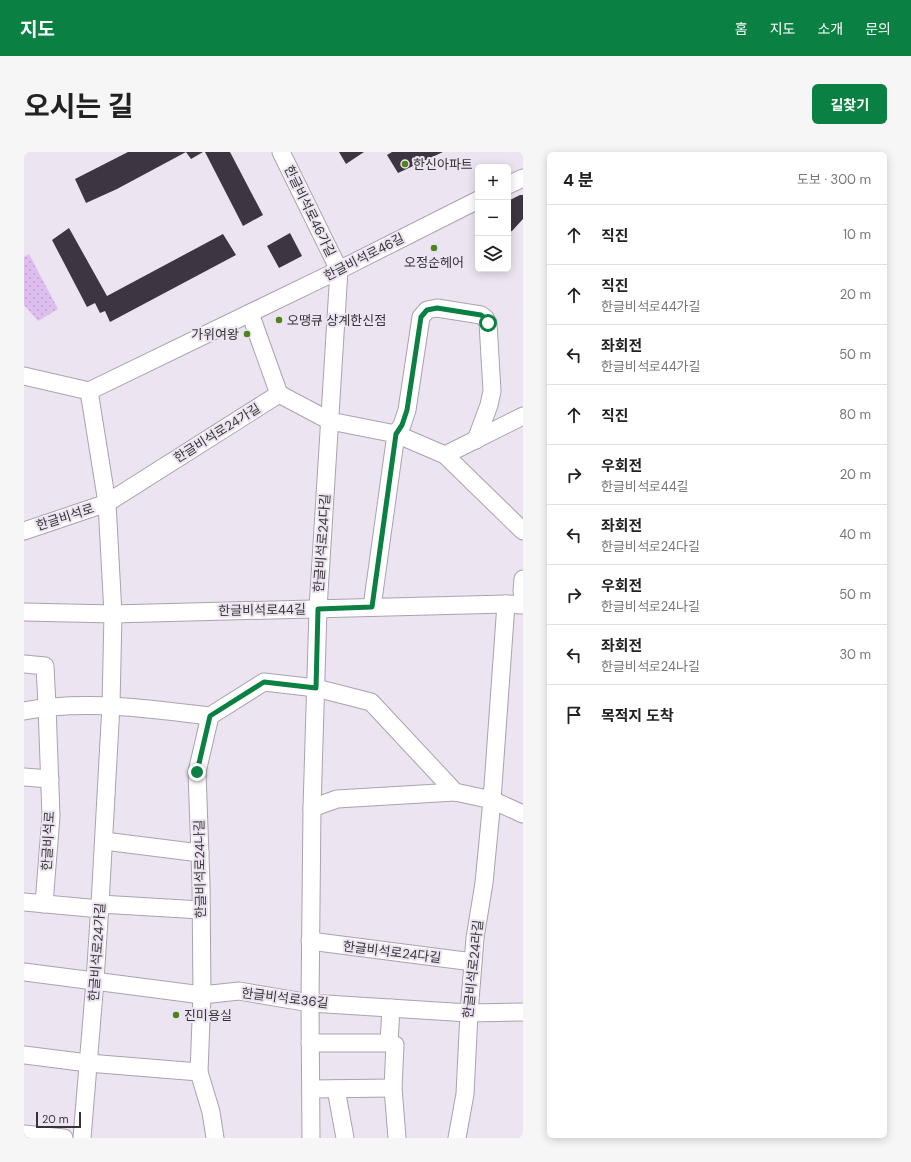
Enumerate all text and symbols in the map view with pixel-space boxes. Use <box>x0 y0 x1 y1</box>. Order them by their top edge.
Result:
text: 지도 <box>20 17 55 42</box>
text: 홈 <box>735 20 748 38</box>
text: 지도 <box>770 20 795 38</box>
text: 소개 <box>817 20 843 38</box>
text: 문의 <box>865 20 891 38</box>
button: 길찾기 <box>812 84 887 124</box>
text: 오시는 길 <box>24 88 134 125</box>
place label: 한신아파트 <box>413 156 473 173</box>
marker: 한신아파트 <box>400 159 410 169</box>
street label: 한글비석로46가길 <box>280 162 340 260</box>
map controls <box>475 164 511 272</box>
button: + <box>475 164 511 200</box>
text: 4 분 <box>563 169 594 191</box>
text: 도보 · 300 m <box>797 171 871 188</box>
button: − <box>475 200 511 236</box>
icon: ahead <box>563 224 585 246</box>
text: 직진 <box>601 226 629 246</box>
text: 10 m <box>843 226 871 243</box>
street label: 한글비석로46길 <box>321 229 407 285</box>
button: layers <box>475 236 511 272</box>
marker: 오정순헤어 <box>429 243 439 253</box>
place label: 오정순헤어 <box>404 254 464 271</box>
text: 직진 <box>601 276 629 296</box>
icon: ahead <box>563 284 585 306</box>
text: 20 m <box>840 286 871 303</box>
text: 한글비석로44가길 <box>601 298 701 315</box>
place label: 오땡큐 상계한신점 <box>287 312 386 329</box>
route start <box>479 314 497 332</box>
marker: 오땡큐 상계한신점 <box>274 315 284 325</box>
place label: 가위여왕 <box>191 326 239 343</box>
marker: 가위여왕 <box>242 329 252 339</box>
text: 좌회전 <box>601 336 642 356</box>
icon: left <box>563 344 585 366</box>
text: 50 m <box>839 346 871 363</box>
text: 한글비석로44가길 <box>601 358 701 375</box>
street label: 한글비석로24가길 <box>171 400 263 466</box>
icon: ahead <box>563 404 585 426</box>
text: 직진 <box>601 406 629 426</box>
text: 80 m <box>839 406 871 423</box>
text: 우회전 <box>601 456 642 476</box>
icon: right <box>563 464 585 486</box>
text: 20 m <box>840 466 871 483</box>
text: 한글비석로44길 <box>601 478 689 495</box>
street label: 한글비석로24다길 <box>310 493 334 593</box>
street label: 한글비석로 <box>34 500 96 534</box>
text: 좌회전 <box>601 516 642 536</box>
icon: left <box>563 524 585 546</box>
text: 40 m <box>839 526 871 543</box>
text: 한글비석로24다길 <box>601 538 700 555</box>
text: 우회전 <box>601 576 642 596</box>
icon: right <box>563 584 585 606</box>
text: 50 m <box>839 586 871 603</box>
text: 한글비석로24나길 <box>601 598 700 615</box>
street label: 한글비석로44길 <box>218 601 306 619</box>
text: 좌회전 <box>601 636 642 656</box>
icon: left <box>563 644 585 666</box>
text: 30 m <box>839 646 871 663</box>
text: 한글비석로24나길 <box>601 658 700 675</box>
icon: arrive <box>563 704 585 726</box>
text: 목적지 도착 <box>601 706 674 726</box>
route end <box>188 763 206 781</box>
street label: 한글비석로 <box>38 811 58 871</box>
street label: 한글비석로24나길 <box>191 819 209 919</box>
street label: 한글비석로24가길 <box>85 902 109 1002</box>
street label: 한글비석로24라길 <box>459 919 487 1019</box>
street label: 한글비석로24다길 <box>342 938 442 966</box>
street label: 한글비석로36길 <box>240 984 330 1012</box>
place label: 진미용실 <box>184 1007 232 1024</box>
marker: 진미용실 <box>171 1010 181 1020</box>
scale bar <box>36 1110 81 1129</box>
text: 20 m <box>42 1112 68 1126</box>

